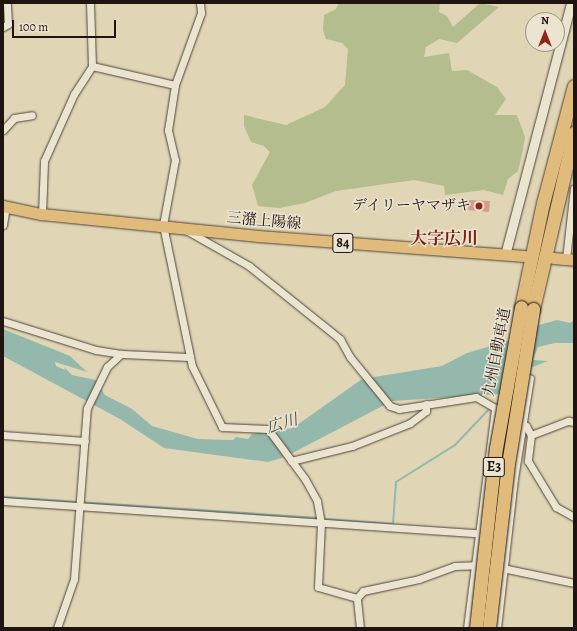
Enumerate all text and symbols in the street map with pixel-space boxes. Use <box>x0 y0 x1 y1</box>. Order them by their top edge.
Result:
scale bar <box>14 12 118 38</box>
north arrow <box>525 12 565 52</box>
text: N <box>541 13 549 28</box>
text: 100 m <box>19 19 48 35</box>
place label: デイリーヤマザキ <box>351 197 471 215</box>
marker: デイリーヤマザキ <box>474 201 484 211</box>
street label: 三潴上陽線 <box>226 209 302 233</box>
district label: 大字広川 <box>410 229 478 249</box>
road number: 84 <box>332 231 354 255</box>
street label: 九州自動車道 <box>480 306 514 398</box>
water label: 広川 <box>264 410 300 438</box>
road number: E3 <box>482 455 506 479</box>

